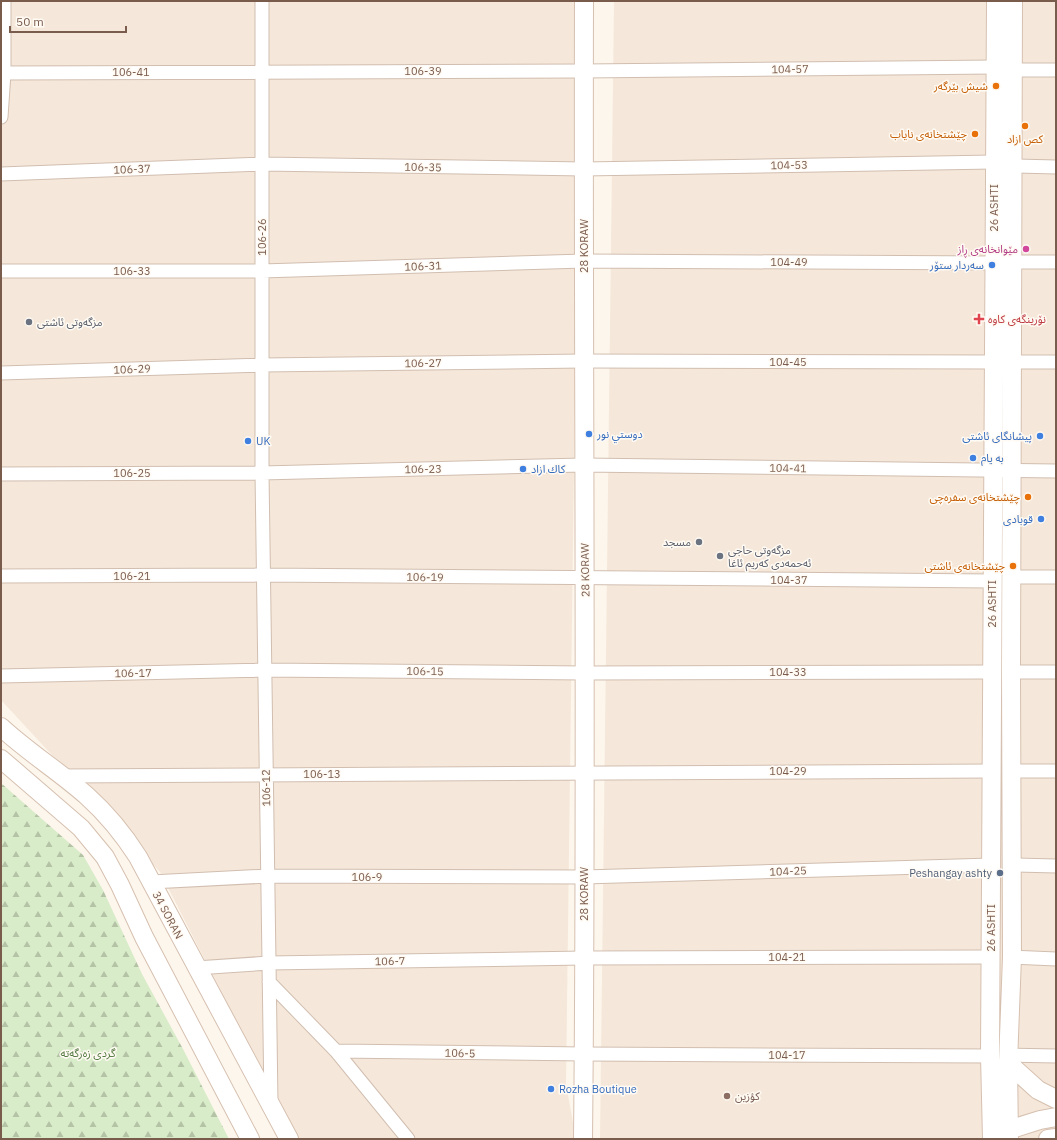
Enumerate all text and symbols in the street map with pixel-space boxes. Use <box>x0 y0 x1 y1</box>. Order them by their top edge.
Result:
scale bar <box>10 8 126 34</box>
text: 50 m <box>16 14 44 29</box>
street label: 104-57 <box>771 62 809 76</box>
street label: 106-39 <box>404 64 442 78</box>
street label: 106-41 <box>112 65 150 79</box>
place label: شیش بێرگەر <box>933 79 988 93</box>
marker: شیش بێرگەر <box>991 81 1001 91</box>
marker: كص ازاد <box>1020 121 1030 131</box>
place label: چێشتخانەی نایاب <box>890 127 968 142</box>
marker: چێشتخانەی نایاب <box>970 129 980 139</box>
place label: كص ازاد <box>1007 132 1044 146</box>
street label: 104-53 <box>770 158 808 172</box>
street label: 106-35 <box>404 160 442 174</box>
street label: 106-37 <box>113 161 151 177</box>
street label: 26 ASHTI <box>987 184 1001 232</box>
street label: 106-26 <box>255 218 269 256</box>
street label: 28 KORAW <box>577 219 591 273</box>
place label: مێوانخانەی ڕاز <box>956 242 1018 258</box>
marker: مێوانخانەی ڕاز <box>1021 244 1031 254</box>
street label: 104-49 <box>770 255 808 269</box>
street label: 106-31 <box>404 258 442 274</box>
place label: سەردار ستۆر <box>929 258 984 272</box>
marker: سەردار ستۆر <box>987 260 997 270</box>
street label: 106-33 <box>113 264 151 278</box>
place label: نۆرینگەی کاوە <box>988 312 1046 326</box>
marker: نۆرینگەی کاوە <box>973 313 985 325</box>
place label: مزگەوتی ئاشتی <box>37 315 103 329</box>
marker: مزگەوتی ئاشتی <box>24 317 34 327</box>
street label: 104-45 <box>769 355 807 369</box>
street label: 106-27 <box>404 356 442 370</box>
street label: 106-29 <box>113 361 151 377</box>
place label: دوستي نور <box>596 427 643 444</box>
marker: دوستي نور <box>584 429 594 439</box>
place label: پیشانگای ئاشتی <box>962 429 1032 444</box>
marker: پیشانگای ئاشتی <box>1035 431 1045 441</box>
place label: UK <box>256 434 270 448</box>
marker: UK <box>243 436 253 446</box>
place label: به يام <box>981 451 1004 466</box>
marker: به يام <box>968 453 978 463</box>
street label: 104-41 <box>769 461 807 475</box>
street label: 106-23 <box>404 462 442 476</box>
place label: كاك ازاد <box>531 462 566 476</box>
marker: كاك ازاد <box>518 464 528 474</box>
street label: 106-25 <box>113 466 151 480</box>
place label: چێشتخانەی سفرەچی <box>929 490 1021 505</box>
marker: چێشتخانەی سفرەچی <box>1023 492 1033 502</box>
place label: قوبادی <box>1003 512 1033 526</box>
marker: قوبادی <box>1036 514 1046 524</box>
place label: مسجد <box>663 535 691 549</box>
marker: مسجد <box>694 537 704 547</box>
street label: 28 KORAW <box>578 543 592 597</box>
place label: مزگەوتی حاجی ئەحمەدی کەریم ئاغا <box>728 543 811 572</box>
marker: مزگەوتی حاجی ئەحمەدی کەریم ئاغا <box>715 551 725 561</box>
place label: چێشتخانەی ئاشتی <box>925 559 1006 574</box>
marker: چێشتخانەی ئاشتی <box>1008 561 1018 571</box>
street label: 106-21 <box>113 569 151 583</box>
street label: 106-19 <box>406 570 444 584</box>
street label: 104-37 <box>770 573 808 587</box>
street label: 26 ASHTI <box>985 580 999 628</box>
street label: 106-15 <box>406 664 444 678</box>
street label: 104-33 <box>769 665 807 679</box>
street label: 106-17 <box>114 666 152 680</box>
street label: 104-29 <box>769 764 807 778</box>
street label: 106-13 <box>303 767 341 781</box>
street label: 106-12 <box>259 769 273 807</box>
street label: 104-25 <box>769 863 807 879</box>
place label: Peshangay ashty <box>909 866 992 880</box>
street label: 28 KORAW <box>577 867 591 921</box>
marker: Peshangay ashty <box>995 868 1005 878</box>
street label: 106-9 <box>352 870 382 884</box>
street label: 34 SORAN <box>150 889 186 941</box>
street label: 26 ASHTI <box>984 904 998 952</box>
street label: 104-21 <box>768 950 806 964</box>
street label: 106-7 <box>374 954 406 968</box>
park label: گردی زەرگەتە <box>61 1046 116 1060</box>
street label: 106-5 <box>444 1046 476 1060</box>
street label: 104-17 <box>768 1048 806 1062</box>
place label: Rozha Boutique <box>559 1082 637 1096</box>
marker: Rozha Boutique <box>546 1084 556 1094</box>
place label: كؤزين <box>735 1089 760 1103</box>
marker: كؤزين <box>722 1091 732 1101</box>

